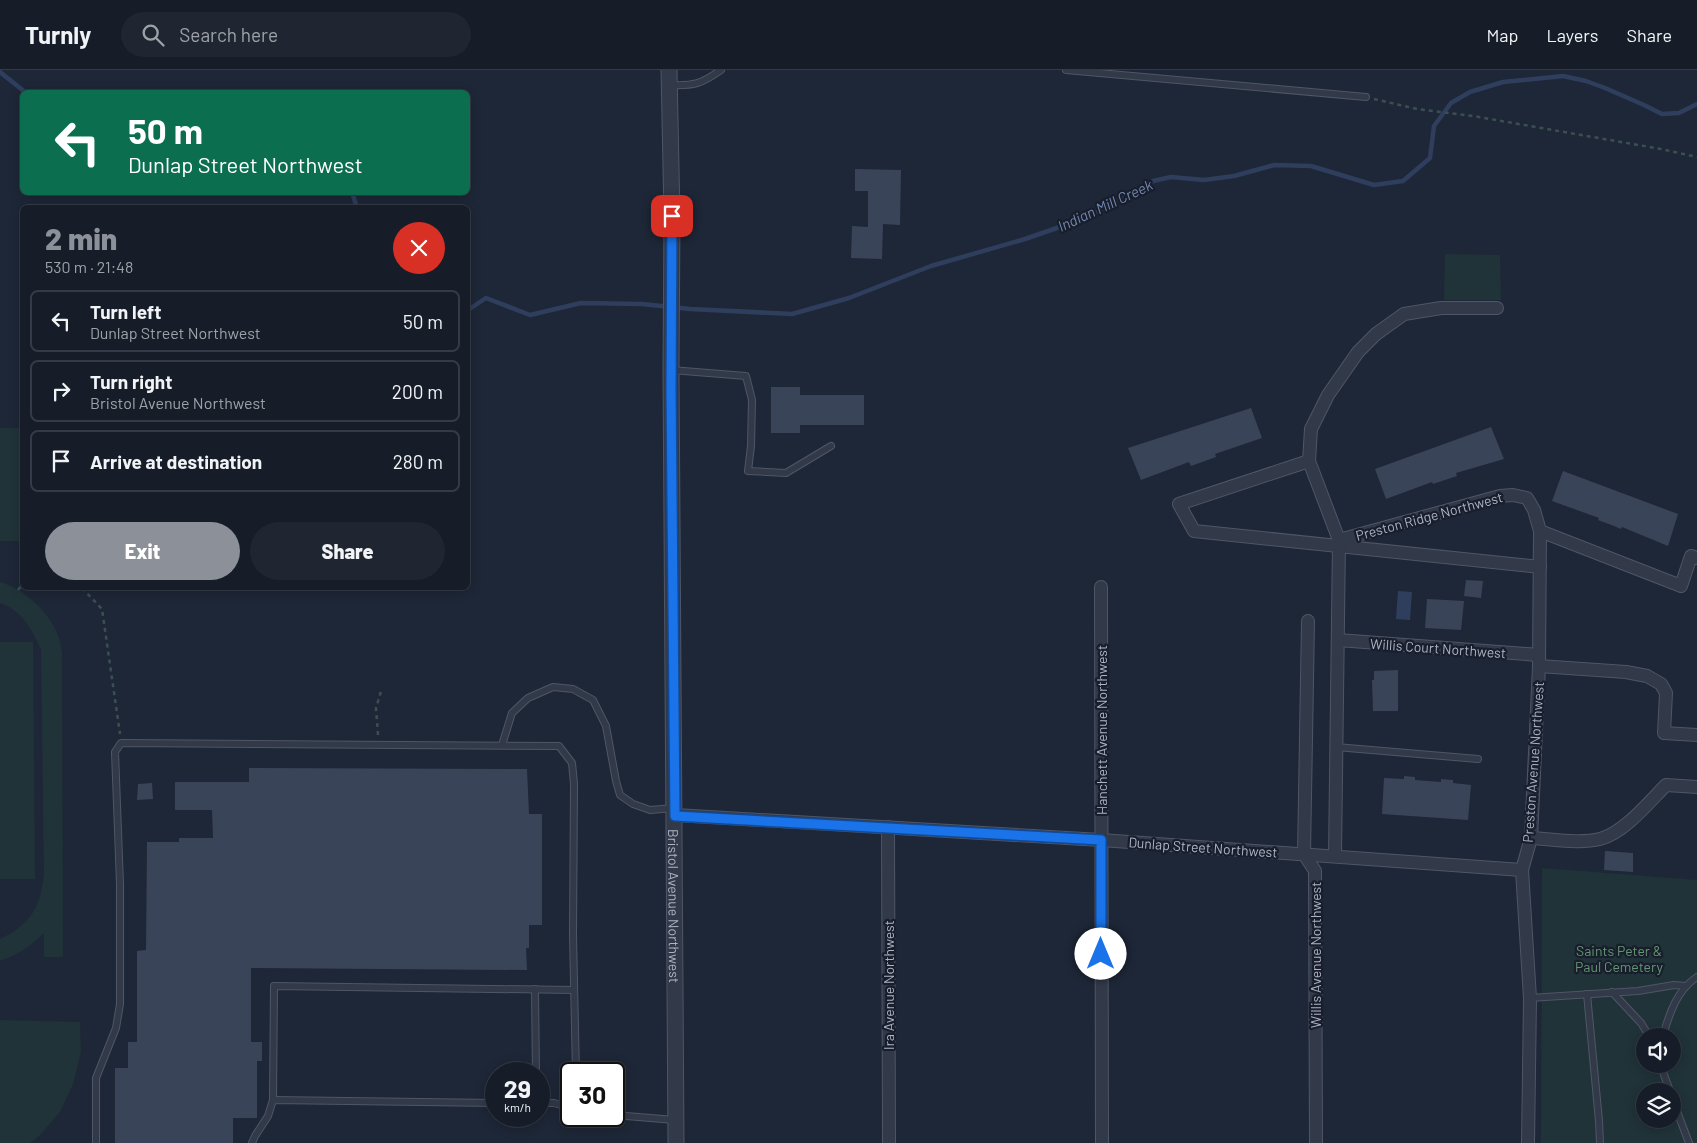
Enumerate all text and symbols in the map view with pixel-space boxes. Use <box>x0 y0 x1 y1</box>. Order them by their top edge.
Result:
search box <box>121 12 471 57</box>
text: Turnly <box>25 20 91 49</box>
icon: search <box>139 21 167 49</box>
text: Search here <box>179 23 278 46</box>
text: Map <box>1486 24 1518 46</box>
text: Layers <box>1546 24 1599 46</box>
text: Share <box>1627 24 1672 46</box>
text: 50 m <box>128 109 203 151</box>
icon: left <box>45 110 110 175</box>
text: Dunlap Street Northwest <box>128 151 363 177</box>
water label: Indian Mill Creek <box>1055 175 1156 235</box>
pin <box>651 195 693 237</box>
icon: arrive <box>658 202 686 230</box>
text: 2 min <box>45 220 117 256</box>
button: close <box>393 222 445 274</box>
text: 530 m · 21:48 <box>45 257 133 276</box>
text: Turn left <box>90 300 161 323</box>
icon: left <box>47 307 75 335</box>
text: 50 m <box>403 310 443 333</box>
text: Dunlap Street Northwest <box>90 323 261 342</box>
text: Turn right <box>90 370 172 393</box>
icon: right <box>47 377 75 405</box>
text: 200 m <box>392 380 443 403</box>
text: Bristol Avenue Northwest <box>90 393 266 412</box>
icon: arrive <box>47 447 75 475</box>
text: Arrive at destination <box>90 450 262 473</box>
text: 280 m <box>393 450 443 473</box>
street label: Preston Ridge Northwest <box>1354 488 1504 544</box>
button: Exit <box>45 522 240 580</box>
button: Share <box>250 522 445 580</box>
street label: Willis Court Northwest <box>1370 635 1506 661</box>
street label: Hanchett Avenue Northwest <box>1093 645 1110 815</box>
street label: Preston Avenue Northwest <box>1519 681 1547 843</box>
street label: Bristol Avenue Northwest <box>665 829 683 983</box>
street label: Dunlap Street Northwest <box>1128 833 1278 861</box>
street label: Willis Avenue Northwest <box>1307 882 1324 1028</box>
street label: Ira Avenue Northwest <box>880 920 897 1050</box>
position arrow <box>1074 927 1126 979</box>
park label: Saints Peter & Paul Cemetery <box>1575 942 1664 975</box>
map controls <box>1636 1028 1681 1128</box>
button: sound <box>1636 1028 1681 1073</box>
speed limit sign: 30 <box>560 1062 625 1127</box>
text: 29 <box>504 1073 531 1103</box>
button: layers <box>1636 1083 1681 1128</box>
text: km/h <box>504 1100 531 1114</box>

